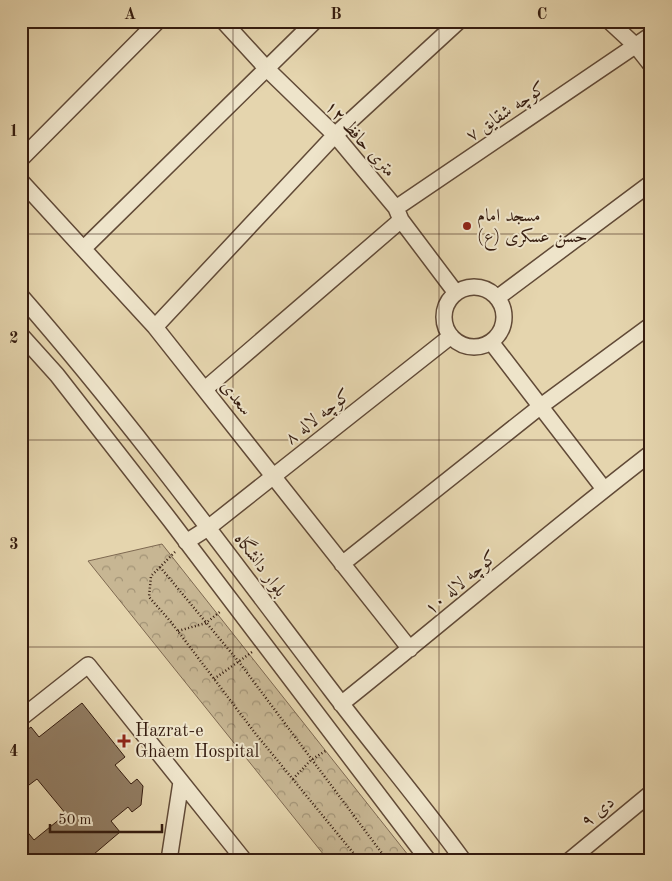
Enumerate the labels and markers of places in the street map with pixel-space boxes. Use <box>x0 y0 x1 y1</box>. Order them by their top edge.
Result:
place label: مسجد امام حسن عسکری (ع) <box>477 207 588 251</box>
marker: مسجد امام حسن عسکری (ع) <box>461 220 473 232</box>
place label: Hazrat-e Ghaem Hospital <box>135 722 260 761</box>
marker: Hazrat-e Ghaem Hospital <box>117 734 131 748</box>

